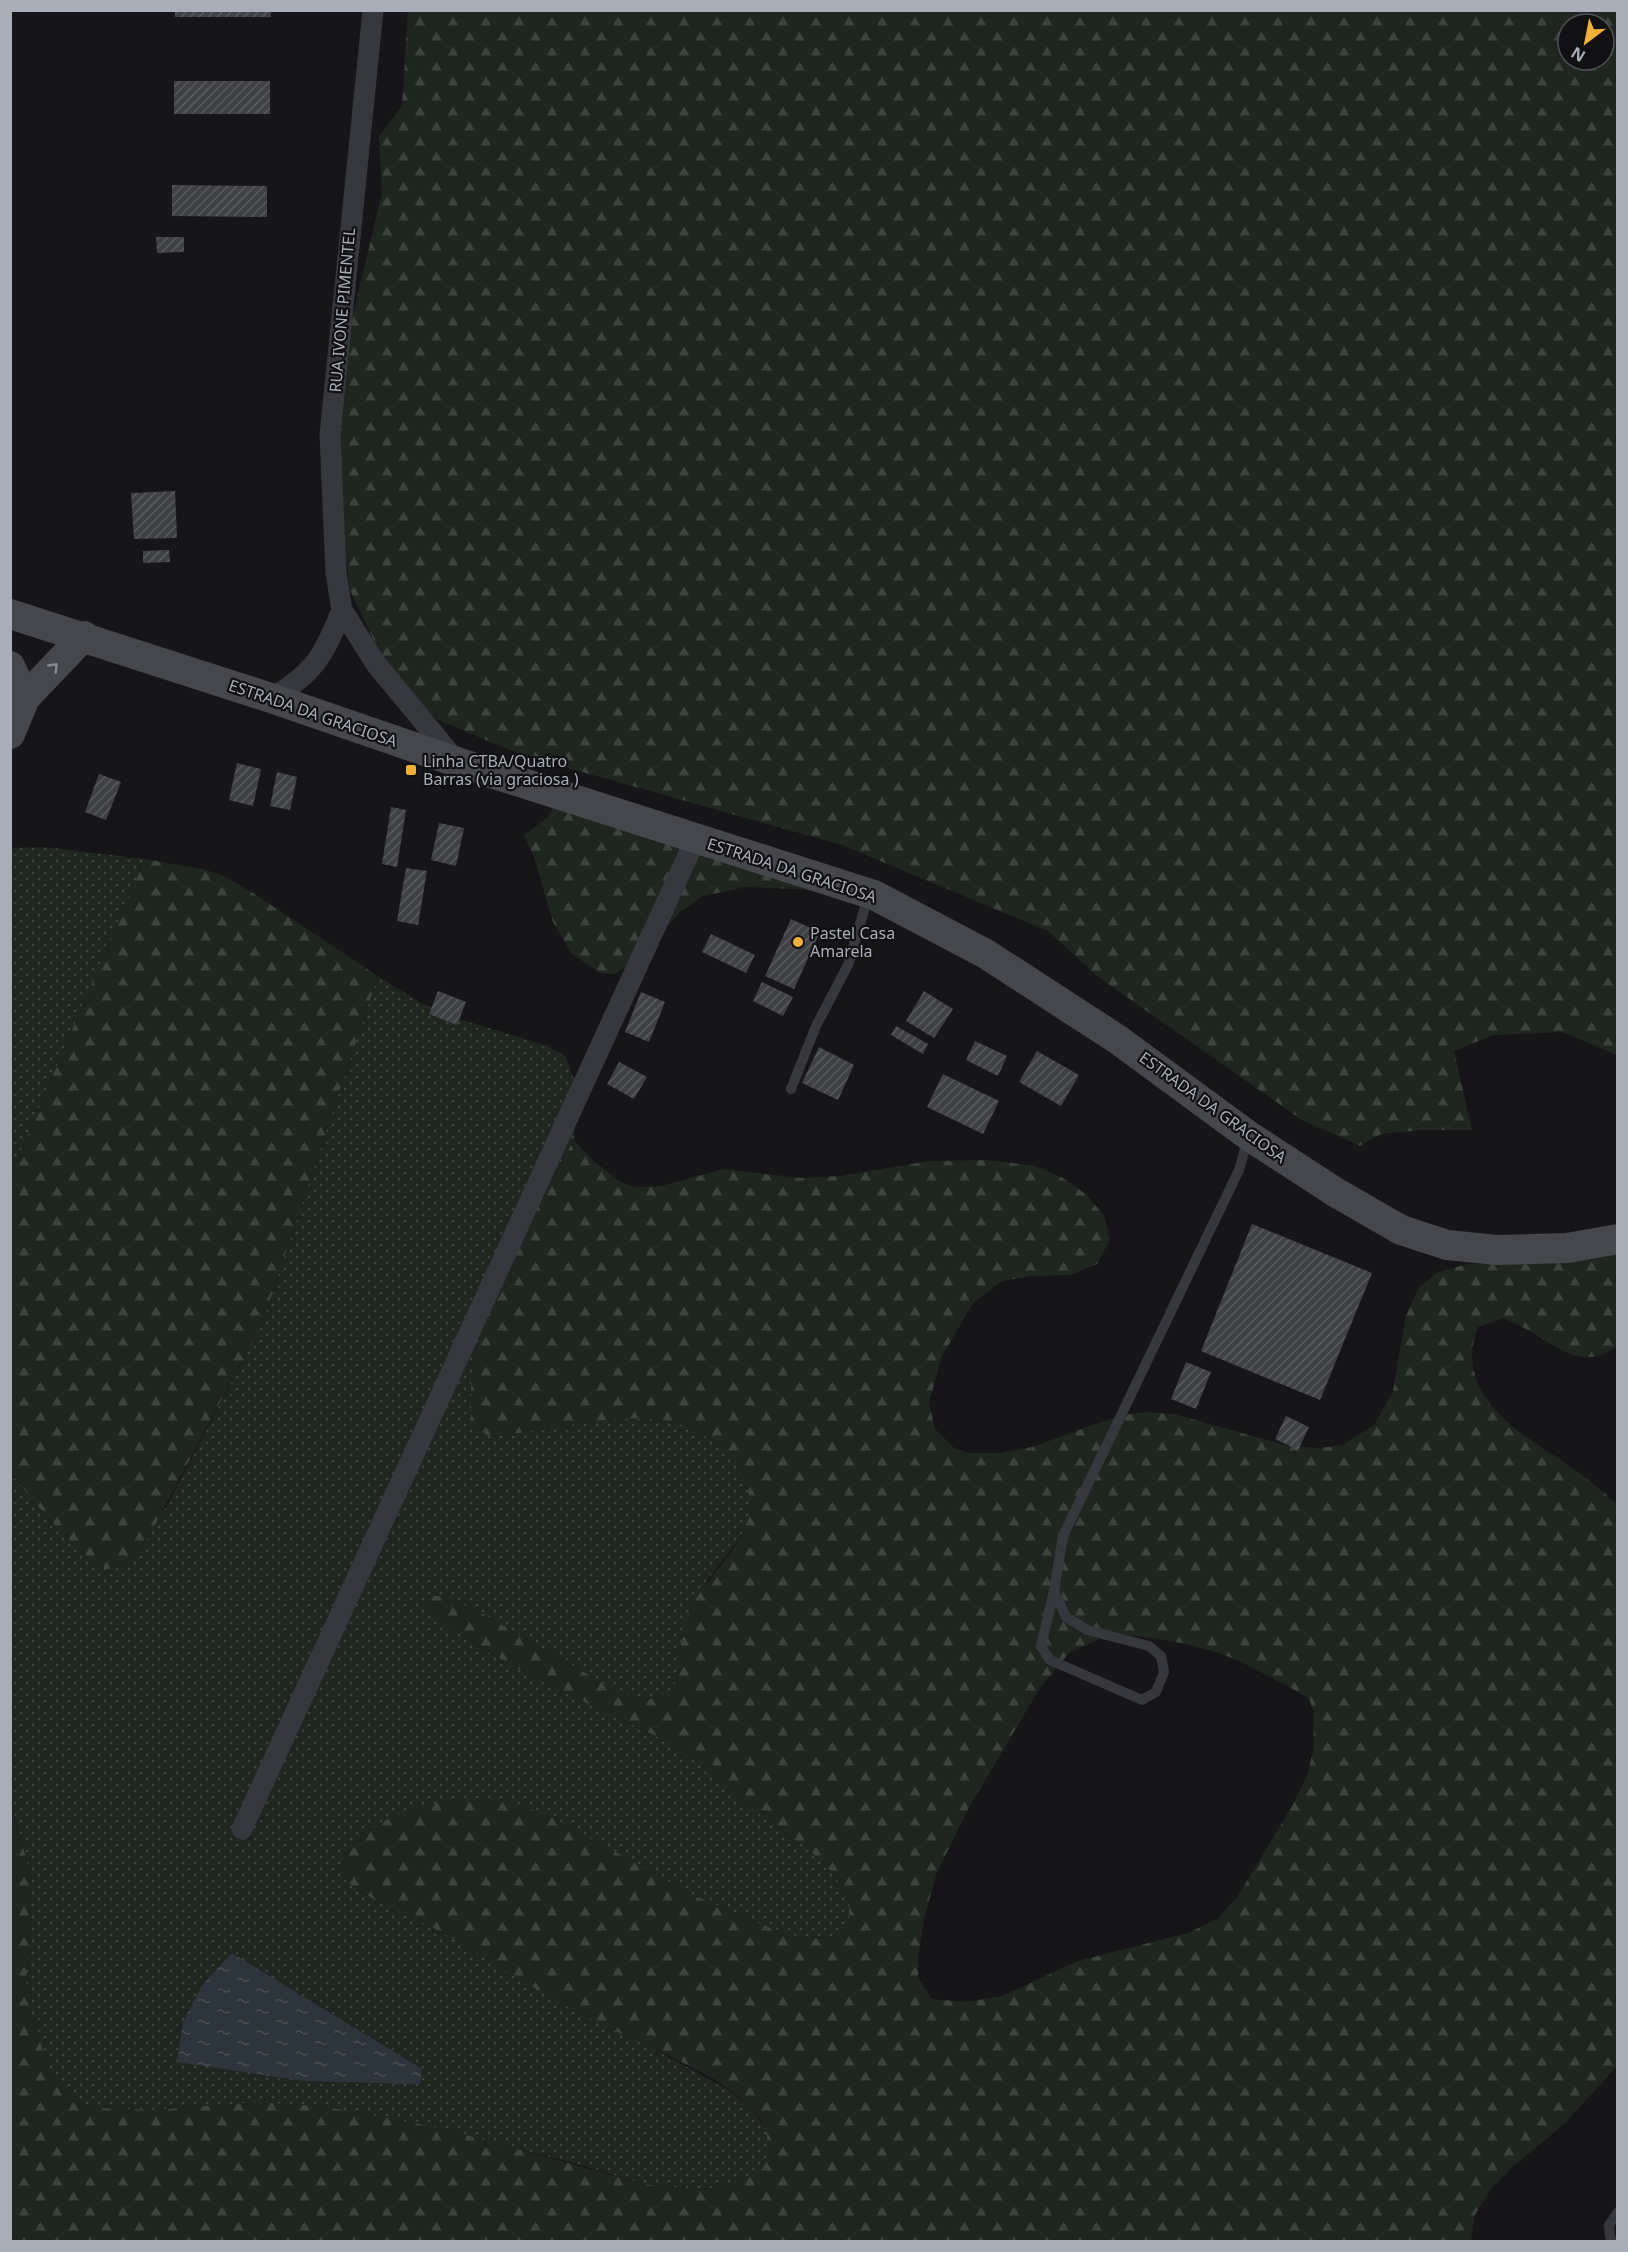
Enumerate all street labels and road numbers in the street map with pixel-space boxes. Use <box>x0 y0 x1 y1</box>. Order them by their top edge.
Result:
street label: RUA IVONE PIMENTEL <box>324 227 360 393</box>
street label: ESTRADA DA GRACIOSA <box>226 674 401 752</box>
street label: ESTRADA DA GRACIOSA <box>705 832 880 908</box>
street label: ESTRADA DA GRACIOSA <box>1135 1046 1292 1168</box>

